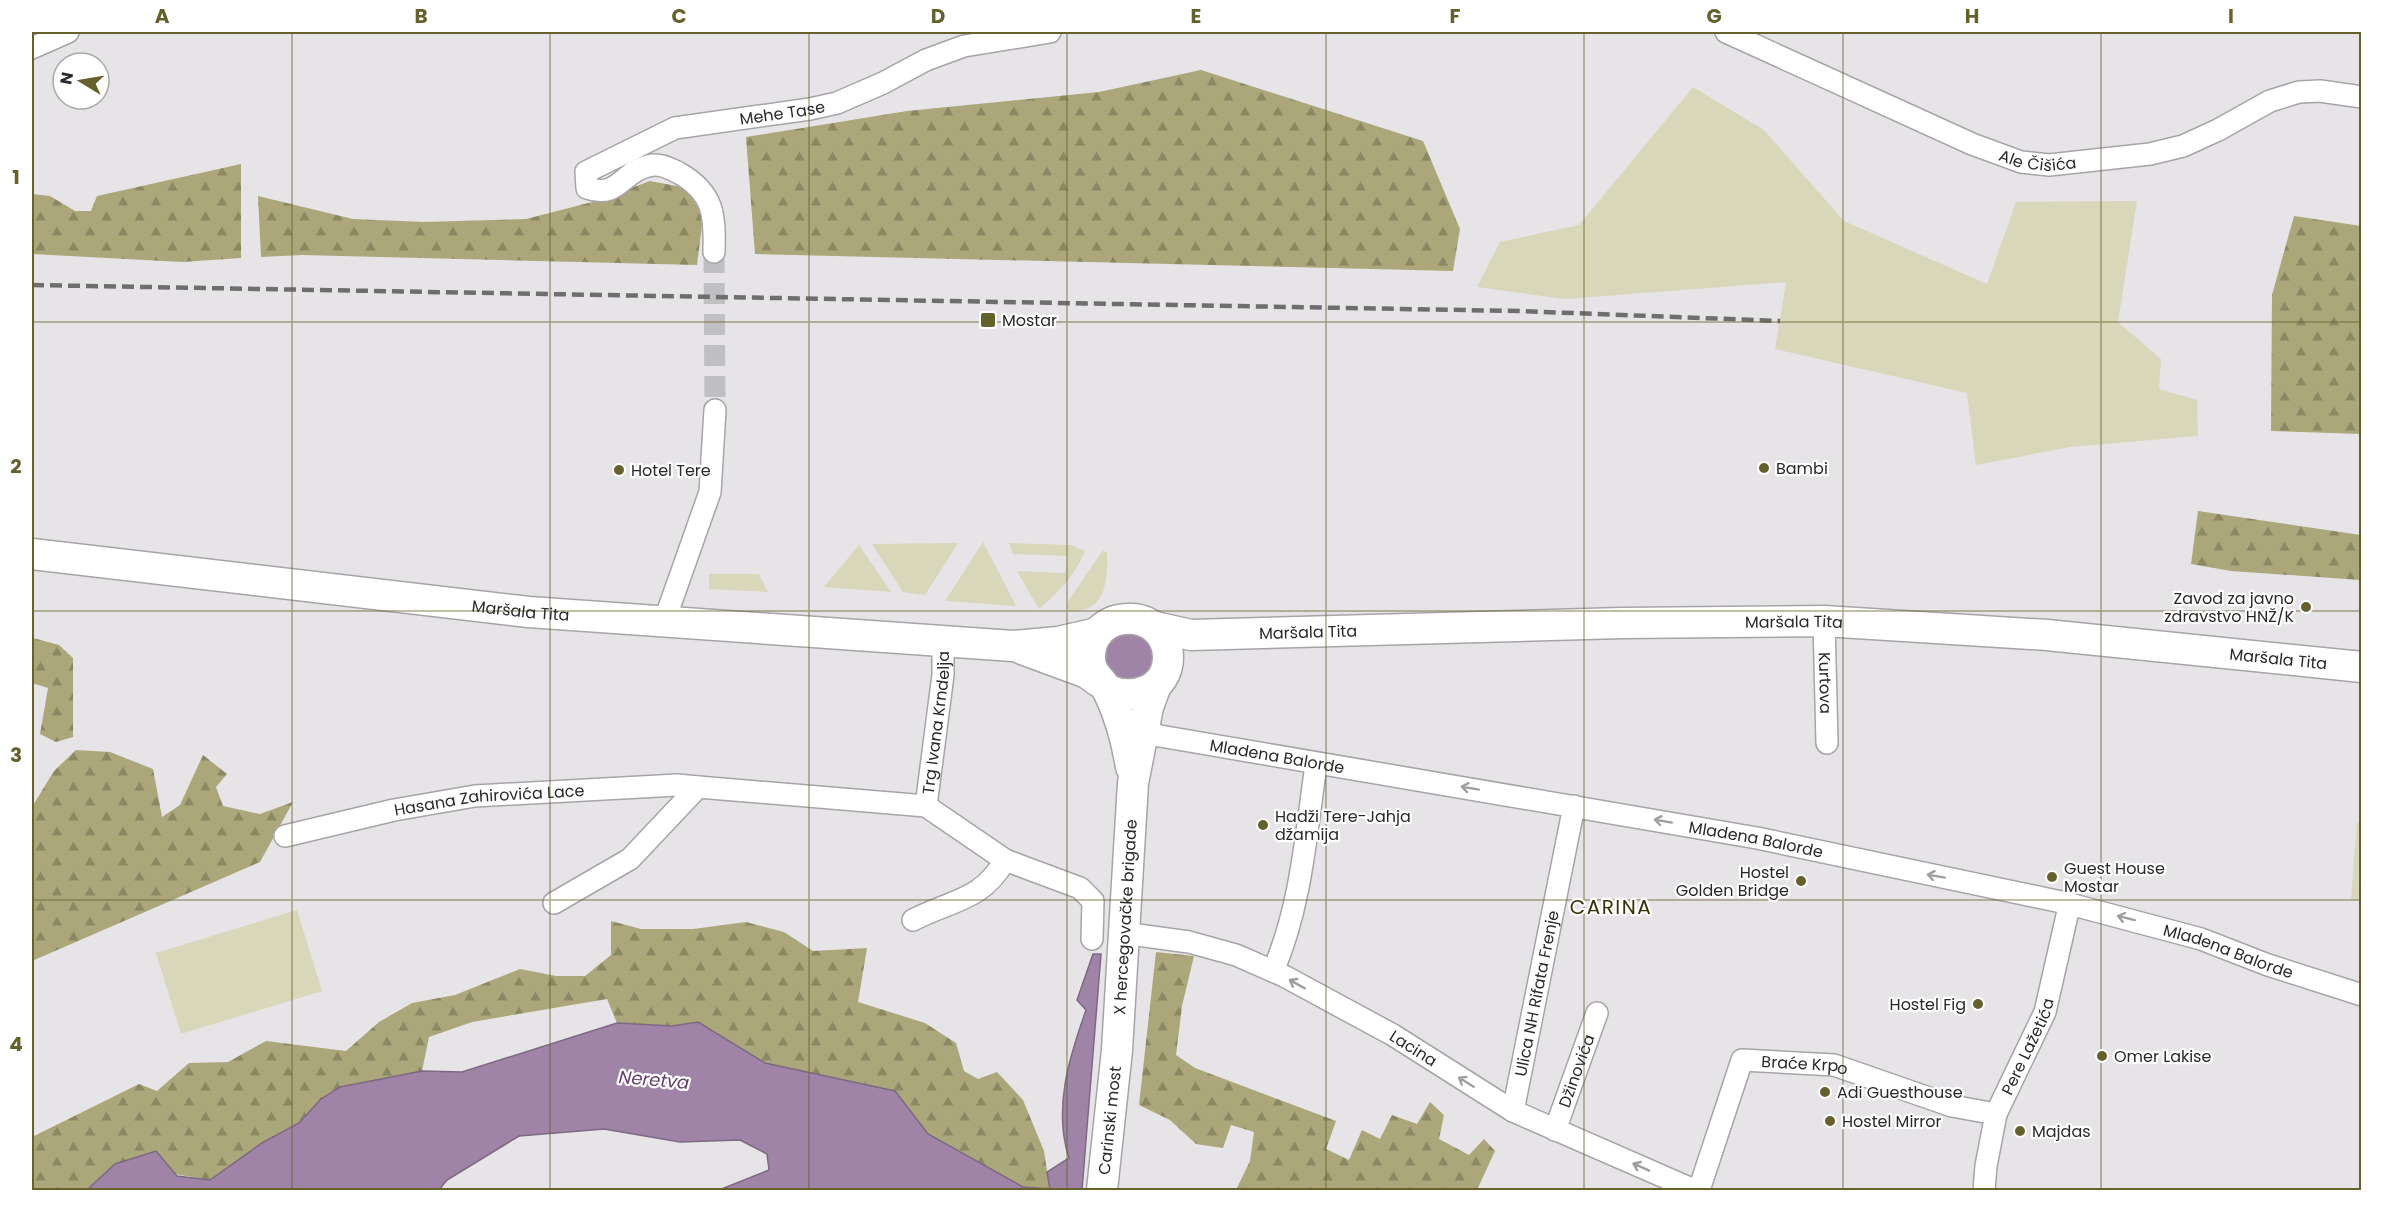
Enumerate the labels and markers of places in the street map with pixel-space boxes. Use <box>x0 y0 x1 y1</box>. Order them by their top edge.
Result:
place label: Mostar <box>1002 309 1057 332</box>
marker: Mostar <box>979 311 997 329</box>
place label: Bambi <box>1776 457 1828 480</box>
place label: Hotel Tere <box>631 459 711 482</box>
marker: Bambi <box>1757 461 1771 475</box>
marker: Hotel Tere <box>612 463 626 477</box>
place label: Zavod za javno zdravstvo HNŽ/K <box>2164 587 2294 628</box>
marker: Zavod za javno zdravstvo HNŽ/K <box>2299 600 2313 614</box>
place label: Hadži Tere-Jahja džamija <box>1275 805 1411 846</box>
marker: Hadži Tere-Jahja džamija <box>1256 818 1270 832</box>
place label: Guest House Mostar <box>2064 857 2165 898</box>
place label: Hostel Golden Bridge <box>1676 861 1789 902</box>
marker: Guest House Mostar <box>2045 870 2059 884</box>
marker: Hostel Golden Bridge <box>1794 874 1808 888</box>
place label: Hostel Fig <box>1890 993 1966 1016</box>
marker: Hostel Fig <box>1971 997 1985 1011</box>
place label: Omer Lakise <box>2114 1045 2211 1068</box>
marker: Omer Lakise <box>2095 1049 2109 1063</box>
place label: Adi Guesthouse <box>1837 1081 1963 1104</box>
marker: Adi Guesthouse <box>1818 1085 1832 1099</box>
place label: Hostel Mirror <box>1842 1110 1942 1133</box>
marker: Hostel Mirror <box>1823 1114 1837 1128</box>
place label: Majdas <box>2032 1120 2091 1143</box>
marker: Majdas <box>2013 1124 2027 1138</box>

